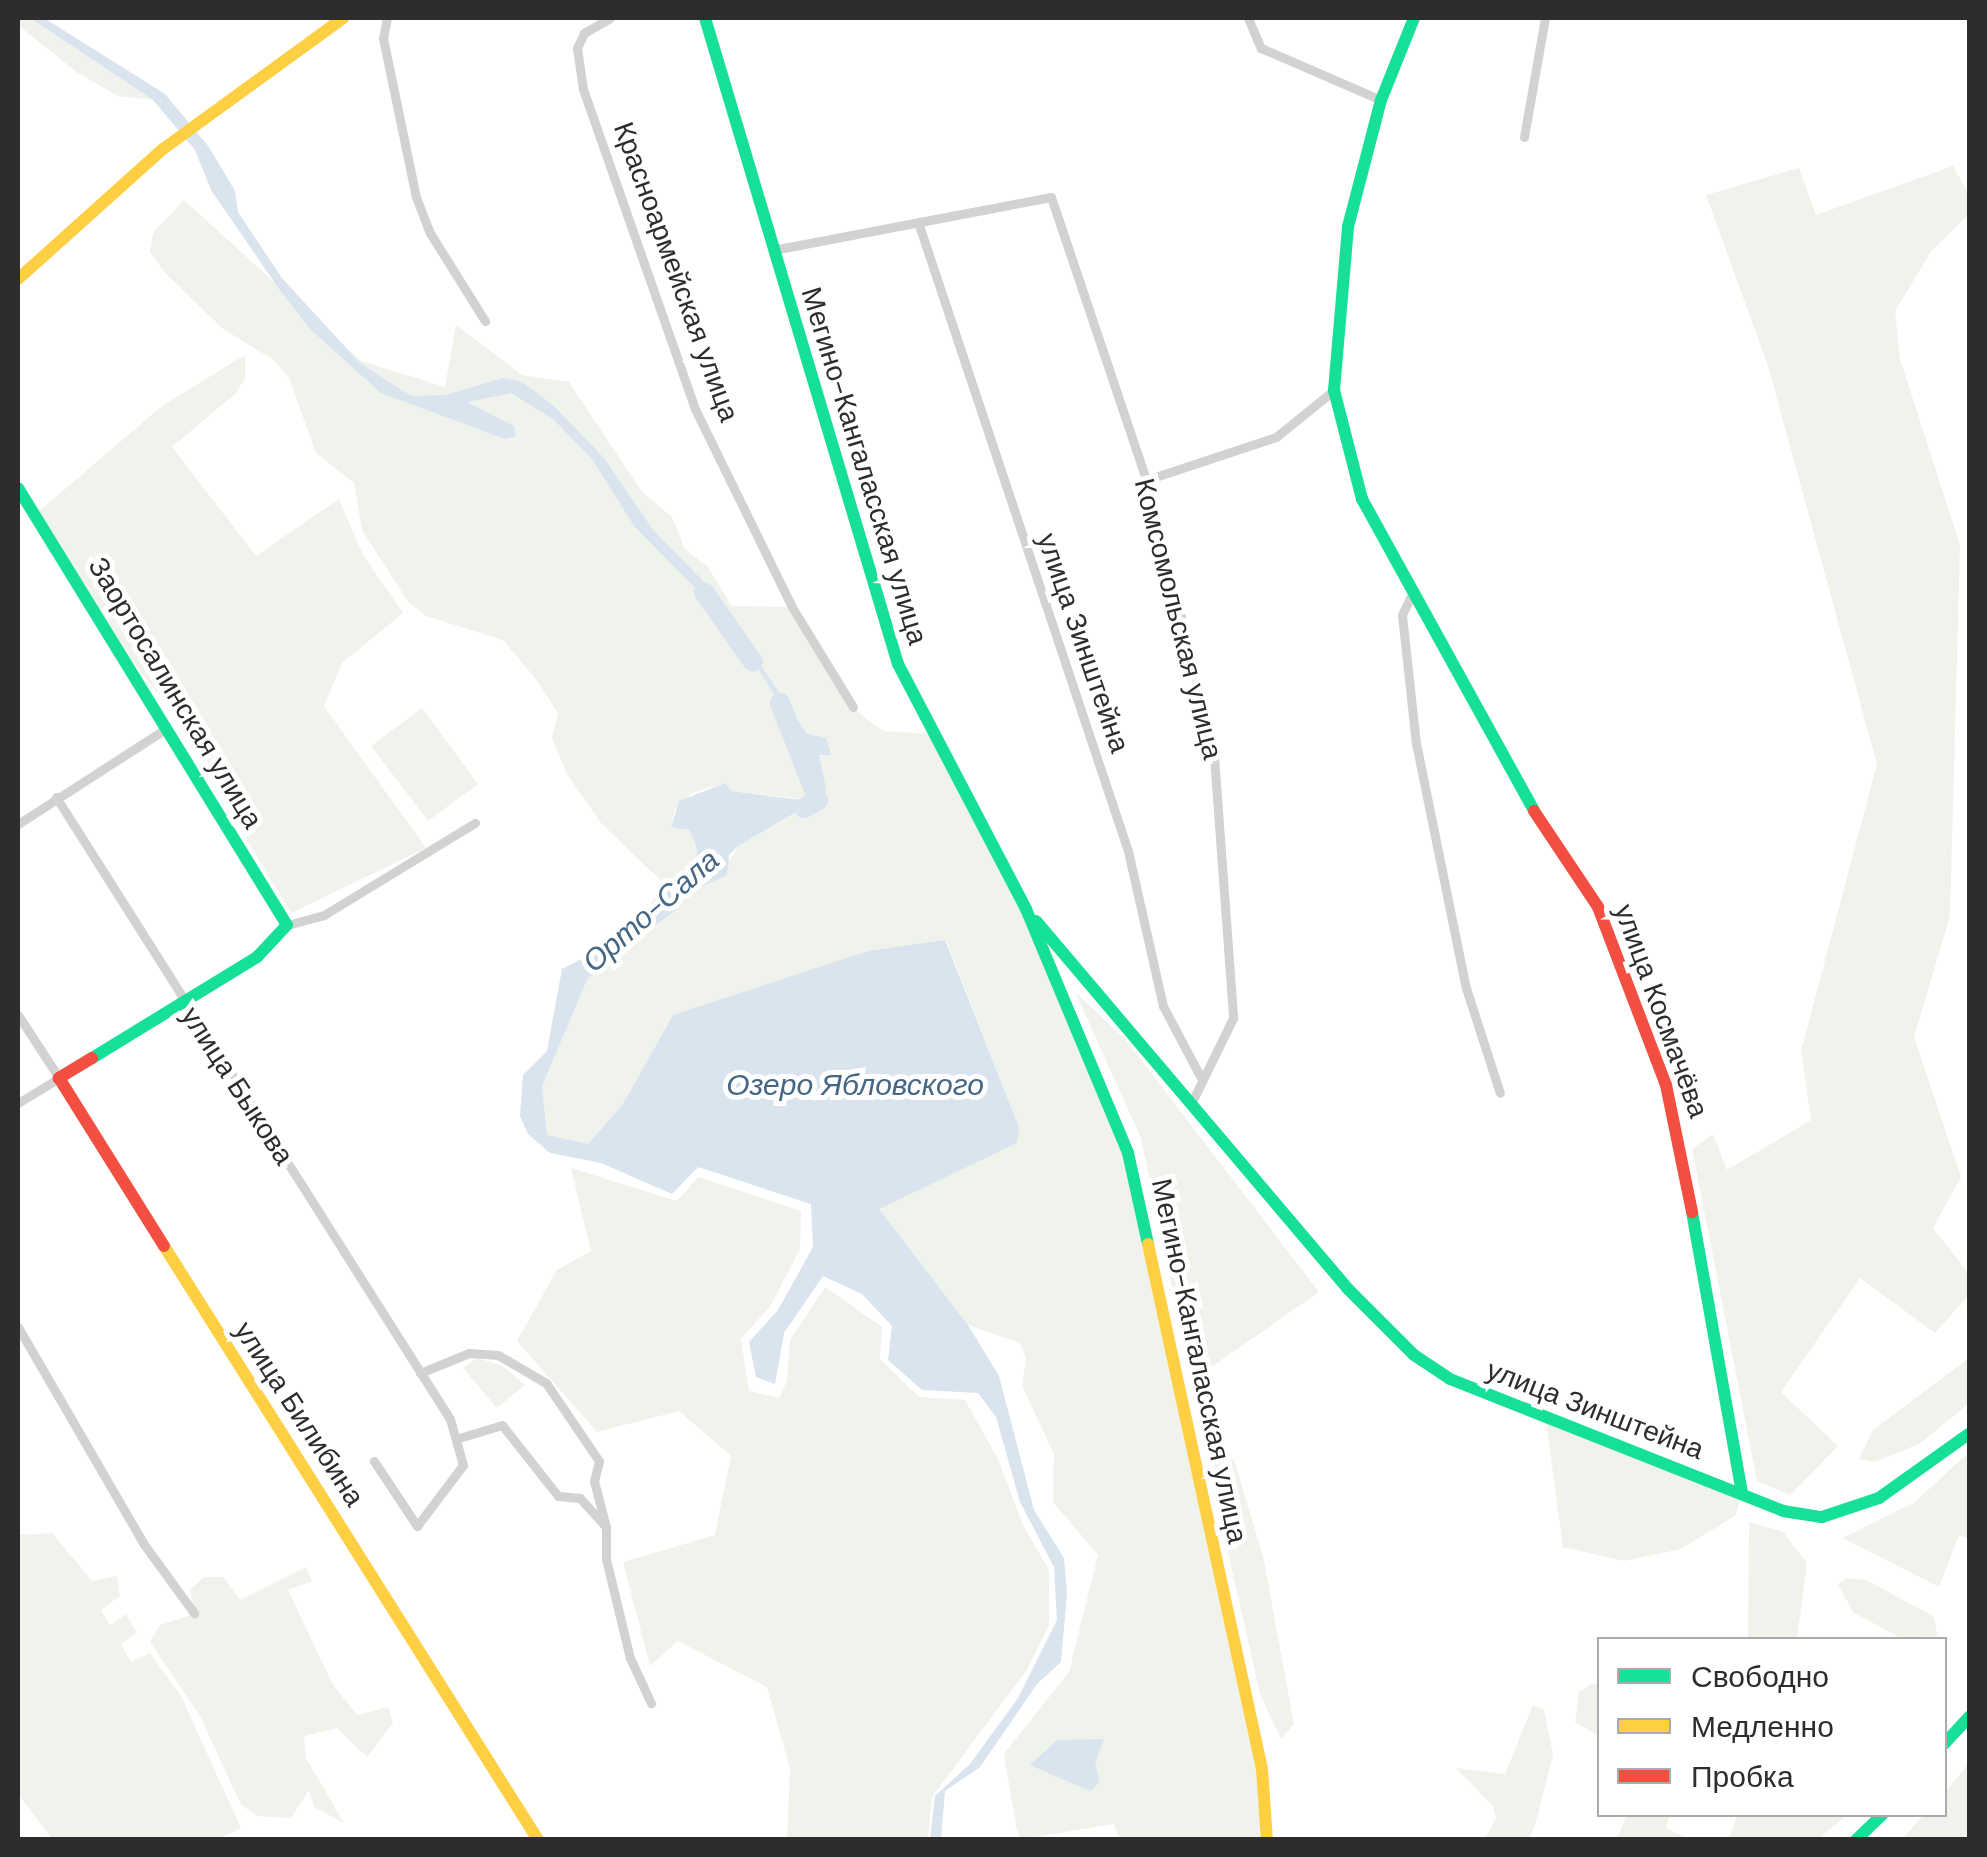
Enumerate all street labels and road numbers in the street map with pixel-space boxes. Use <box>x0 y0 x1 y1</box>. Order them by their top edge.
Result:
street label: Красноармейская улица <box>606 118 746 426</box>
street label: Мегино-Кангаласская улица <box>794 283 934 649</box>
street label: Комсомольская улица <box>1127 475 1229 763</box>
street label: улица Зинштейна <box>1030 529 1136 757</box>
street label: Заортосалинская улица <box>81 551 269 835</box>
street label: улица Космачёва <box>1607 900 1715 1122</box>
street label: улица Быкова <box>174 1001 300 1171</box>
street label: Мегино-Кангаласская улица <box>1144 1176 1254 1546</box>
street label: улица Билибина <box>227 1315 371 1513</box>
street label: улица Зинштейна <box>1482 1353 1708 1467</box>

